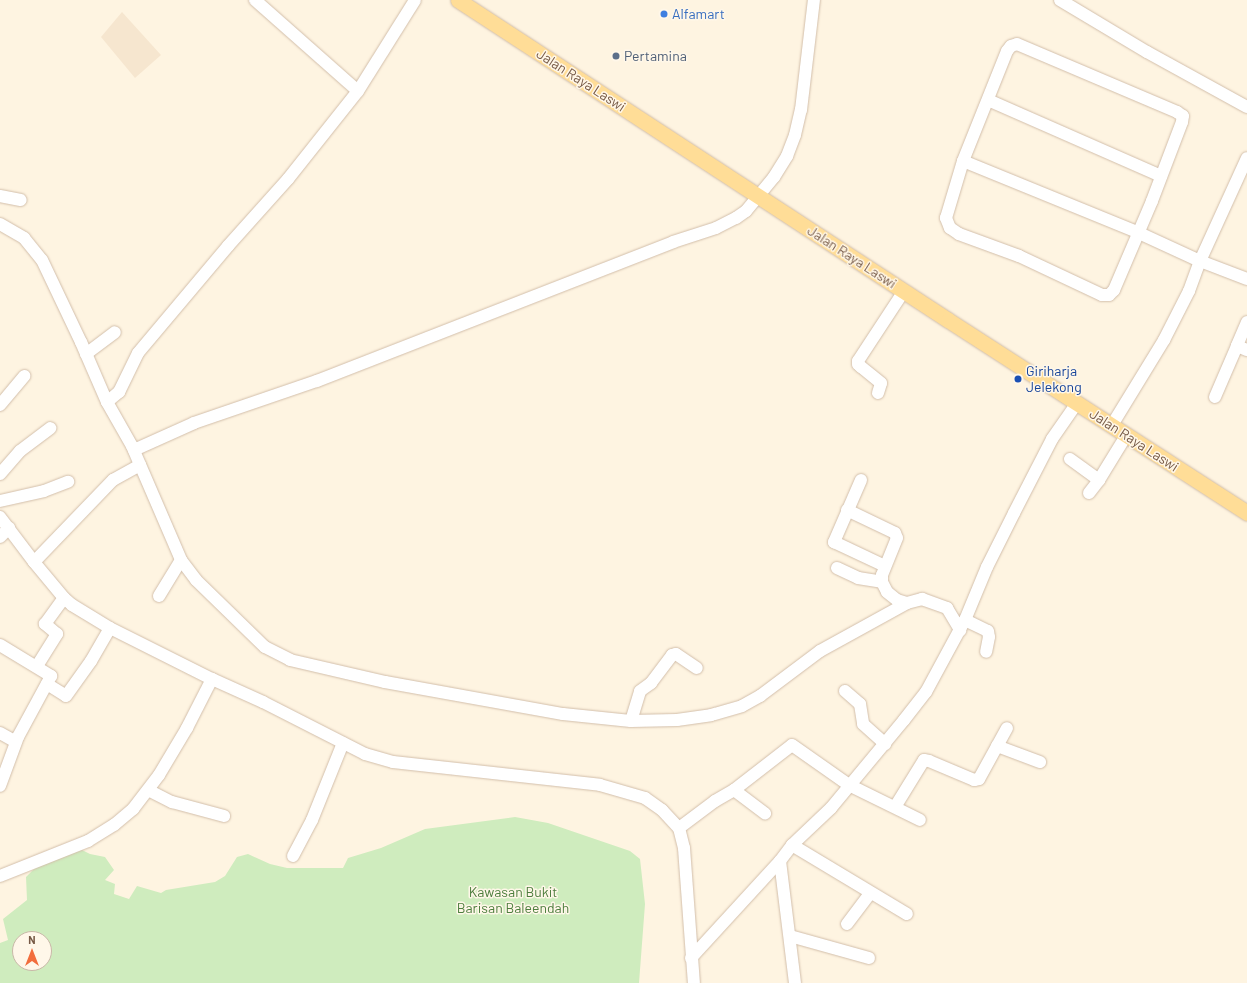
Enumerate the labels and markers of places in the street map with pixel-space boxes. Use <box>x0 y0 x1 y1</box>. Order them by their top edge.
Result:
place label: Alfamart <box>672 6 725 22</box>
marker: Alfamart <box>659 9 669 19</box>
place label: Pertamina <box>624 48 687 64</box>
marker: Pertamina <box>611 51 621 61</box>
place label: Giriharja Jelekong <box>1026 363 1082 396</box>
marker: Giriharja Jelekong <box>1013 374 1023 384</box>

